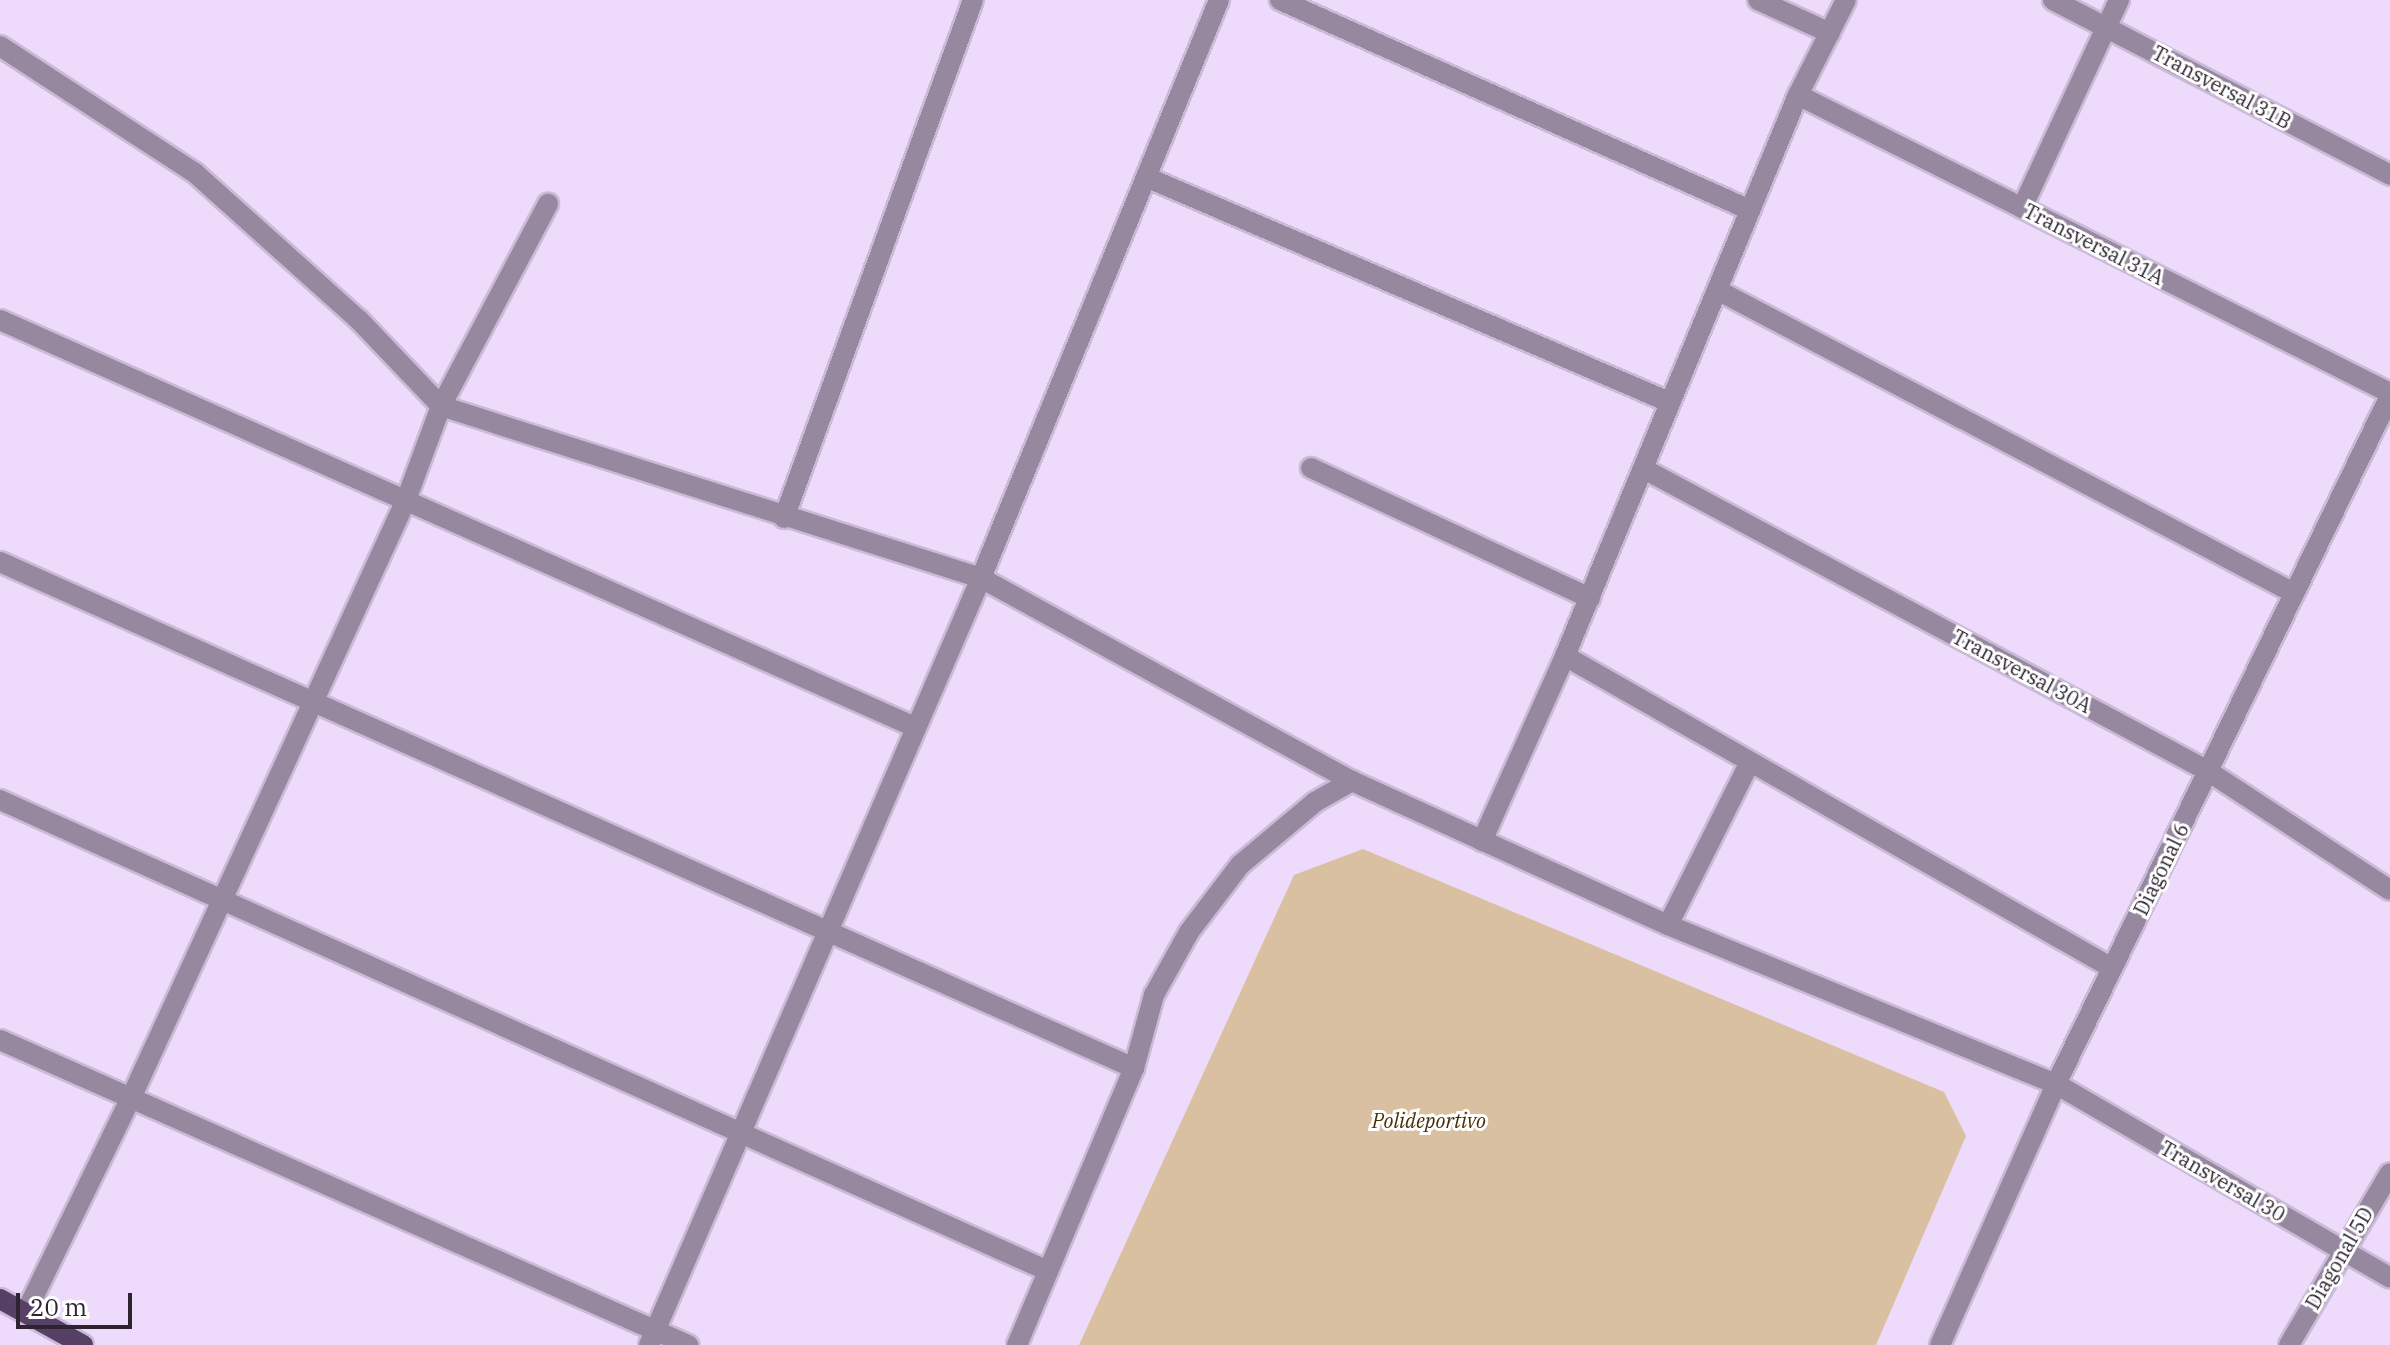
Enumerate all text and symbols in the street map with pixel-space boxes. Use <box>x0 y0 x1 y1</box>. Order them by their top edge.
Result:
street label: Transversal 31B <box>2149 40 2295 134</box>
street label: Transversal 31A <box>2020 198 2168 290</box>
street label: Transversal 30A <box>1948 624 2096 718</box>
street label: Diagonal 6 <box>2128 819 2194 919</box>
park label: Polideportivo <box>1372 1108 1486 1132</box>
street label: Transversal 30 <box>2156 1136 2290 1226</box>
street label: Diagonal 5D <box>2300 1203 2378 1313</box>
scale bar <box>20 1277 136 1327</box>
text: 20 m <box>30 1291 87 1323</box>

